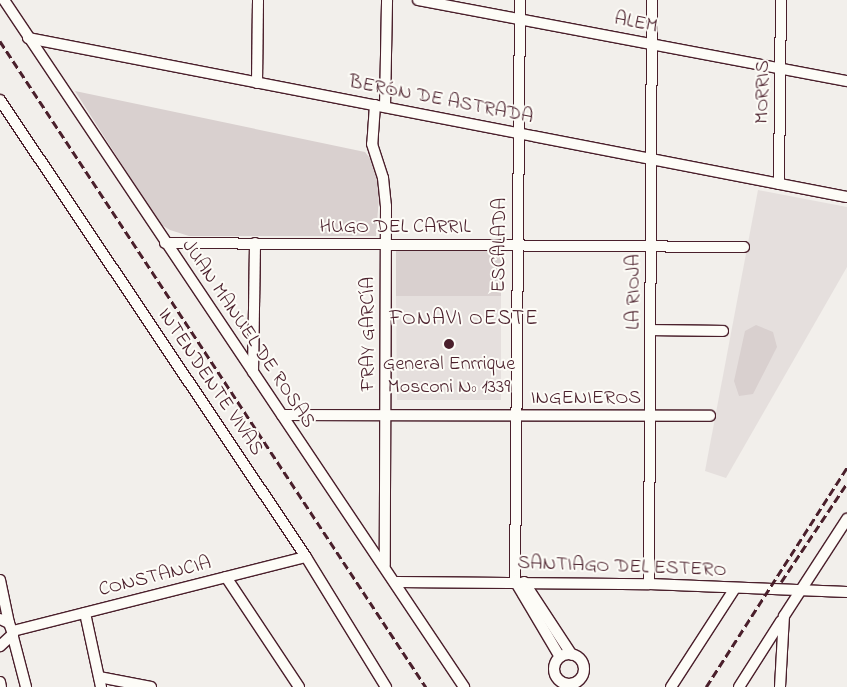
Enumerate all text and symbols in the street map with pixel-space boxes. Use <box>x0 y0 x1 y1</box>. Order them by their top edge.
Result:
street label: ALEM <box>612 7 660 39</box>
street label: MORRIS <box>750 60 776 124</box>
street label: BERÓN DE ASTRADA <box>347 70 535 130</box>
street label: ESCALADA <box>487 197 513 293</box>
street label: HUGO DEL CARRIL <box>319 215 471 239</box>
street label: JUAN MANUEL DE ROSAS <box>176 235 320 433</box>
street label: LA RIOJA <box>622 254 646 330</box>
street label: FRAY GARCÍA <box>356 277 380 391</box>
street label: INTENDENTE VIVAS <box>152 304 268 460</box>
district label: FONAVI OESTE <box>388 306 540 332</box>
marker: General Enrrique Mosconi Nº 1339 <box>443 338 455 350</box>
place label: General Enrrique Mosconi Nº 1339 <box>383 352 515 399</box>
street label: INGENIEROS <box>531 386 641 410</box>
street label: CONSTANCIA <box>96 551 214 603</box>
street label: SANTIAGO DEL ESTERO <box>517 551 727 583</box>

